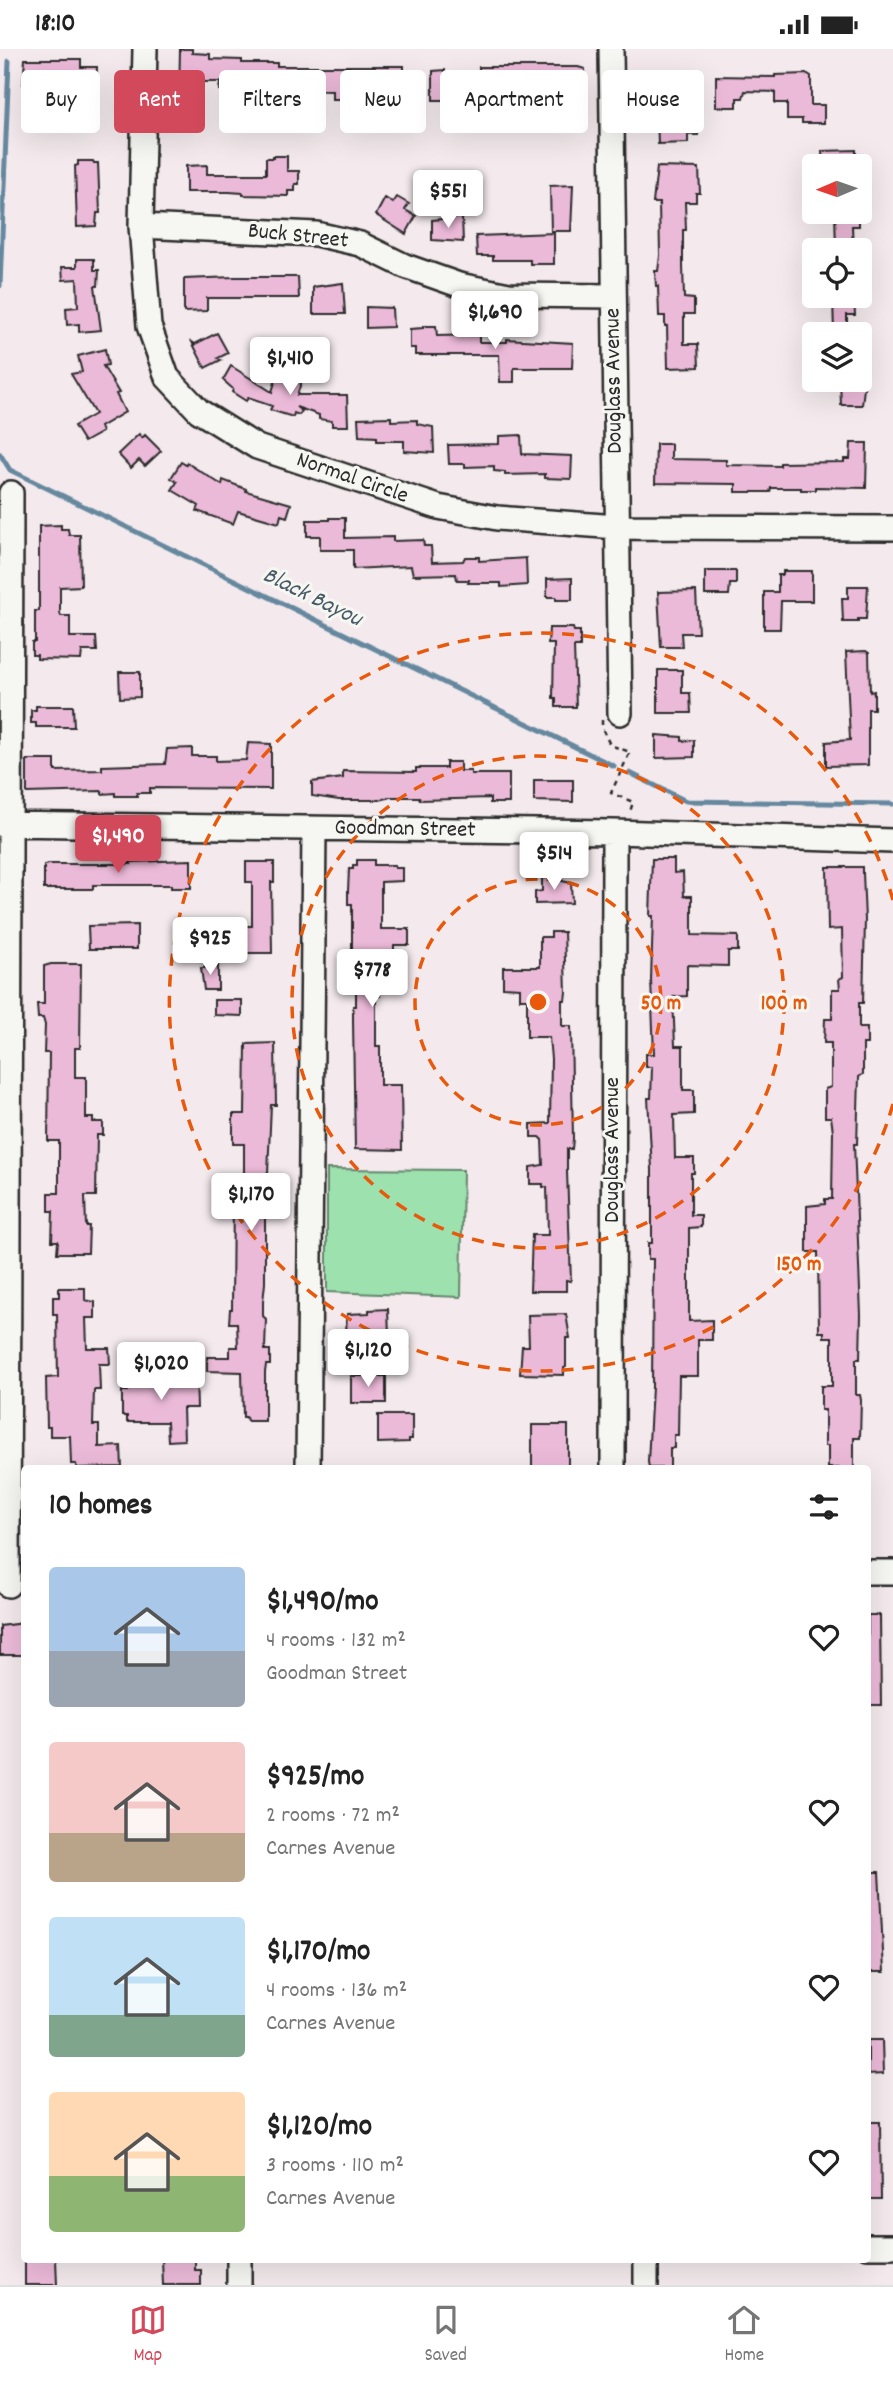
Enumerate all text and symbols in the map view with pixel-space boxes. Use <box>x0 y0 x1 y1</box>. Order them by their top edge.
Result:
text: 18:10 <box>35 6 75 43</box>
chip: Buy <box>21 70 100 133</box>
chip: Rent <box>114 70 205 133</box>
chip: Filters <box>219 70 326 133</box>
chip: New <box>340 70 426 133</box>
chip: Apartment <box>440 70 588 133</box>
chip: House <box>602 70 704 133</box>
north arrow <box>802 154 872 224</box>
map controls <box>802 154 872 392</box>
pin: $551 <box>407 171 489 230</box>
text: $551 <box>429 176 467 209</box>
street label: Buck Street <box>246 215 350 259</box>
button: locate <box>802 238 872 308</box>
pin: $1,690 <box>438 292 552 351</box>
text: $1,690 <box>467 297 523 330</box>
street label: Douglass Avenue <box>597 308 633 454</box>
button: layers <box>802 322 872 392</box>
pin: $1,410 <box>233 337 347 397</box>
text: $1,410 <box>266 343 314 376</box>
street label: Normal Circle <box>292 444 412 514</box>
water label: Black Bayou <box>257 559 369 637</box>
street label: Goodman Street <box>334 812 476 848</box>
pin: $1,490 <box>61 815 175 875</box>
text: $1,490 <box>91 821 145 854</box>
pin: $514 <box>513 833 595 892</box>
text: $514 <box>536 838 572 871</box>
pin: $925 <box>169 918 251 977</box>
text: $925 <box>189 923 231 956</box>
pin: $778 <box>331 949 413 1009</box>
text: $778 <box>353 955 391 988</box>
centre of rings <box>526 990 550 1014</box>
text: 50 m <box>641 990 681 1020</box>
text: 100 m <box>761 990 807 1020</box>
street label: Douglass Avenue <box>597 1077 630 1223</box>
pin: $1,170 <box>194 1173 308 1233</box>
text: $1,170 <box>227 1179 275 1212</box>
text: 150 m <box>776 1251 822 1281</box>
pin: $1,120 <box>311 1329 425 1389</box>
text: $1,120 <box>344 1335 392 1368</box>
pin: $1,020 <box>104 1343 218 1402</box>
text: $1,020 <box>133 1348 189 1381</box>
text: 10 homes <box>49 1486 152 1529</box>
icon: filters <box>805 1488 843 1526</box>
text: $1,490/mo <box>266 1582 379 1625</box>
icon: home <box>105 1595 189 1679</box>
icon: heart <box>805 1618 843 1656</box>
text: 4 rooms · 132 m² <box>266 1625 406 1658</box>
text: Goodman Street <box>266 1658 407 1691</box>
text: $925/mo <box>266 1757 364 1800</box>
icon: home <box>105 1770 189 1854</box>
icon: heart <box>805 1793 843 1831</box>
text: 2 rooms · 72 m² <box>266 1800 400 1833</box>
text: Carnes Avenue <box>266 1833 395 1866</box>
text: $1,170/mo <box>266 1932 370 1975</box>
icon: home <box>105 1945 189 2029</box>
icon: heart <box>805 1968 843 2006</box>
text: 4 rooms · 136 m² <box>266 1975 407 2008</box>
text: Carnes Avenue <box>266 2008 395 2041</box>
text: $1,120/mo <box>266 2107 372 2150</box>
icon: home <box>105 2120 189 2204</box>
icon: heart <box>805 2143 843 2181</box>
text: 3 rooms · 110 m² <box>266 2150 404 2183</box>
text: Carnes Avenue <box>266 2183 395 2216</box>
tab: Map <box>129 2301 167 2370</box>
tab: Saved <box>424 2301 467 2370</box>
tab: Home <box>725 2301 764 2370</box>

